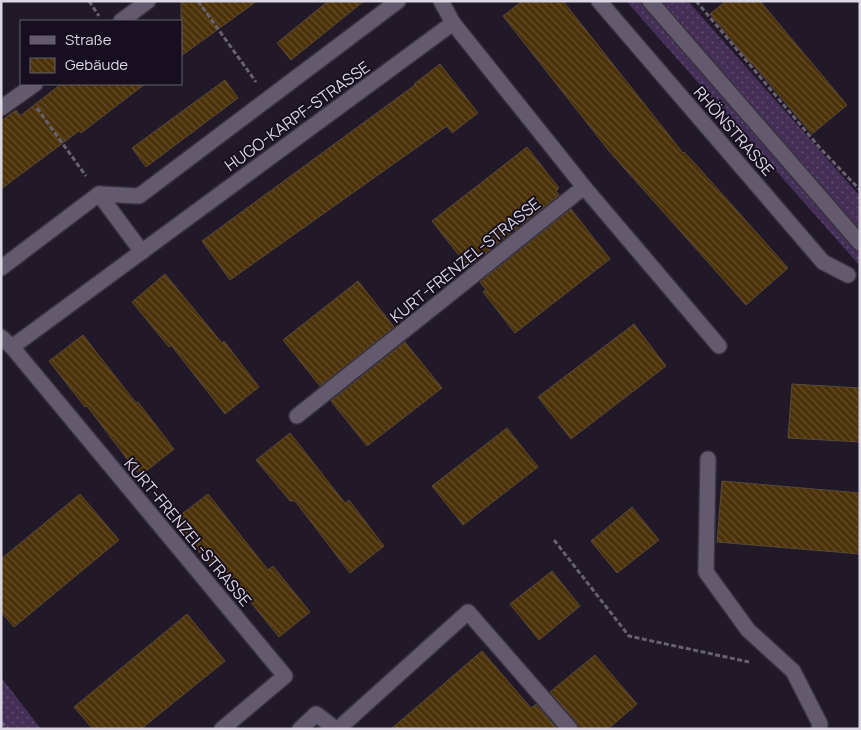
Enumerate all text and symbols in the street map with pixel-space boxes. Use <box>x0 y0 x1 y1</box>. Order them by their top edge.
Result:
legend <box>20 20 182 85</box>
text: Straße <box>65 29 112 50</box>
text: Gebäude <box>65 54 128 75</box>
street label: HUGO-KARPF-STRASSE <box>220 56 374 176</box>
street label: RHÖNSTRASSE <box>689 82 779 180</box>
street label: KURT-FRENZEL-STRASSE <box>385 192 545 328</box>
street label: KURT-FRENZEL-STRASSE <box>119 453 257 611</box>

